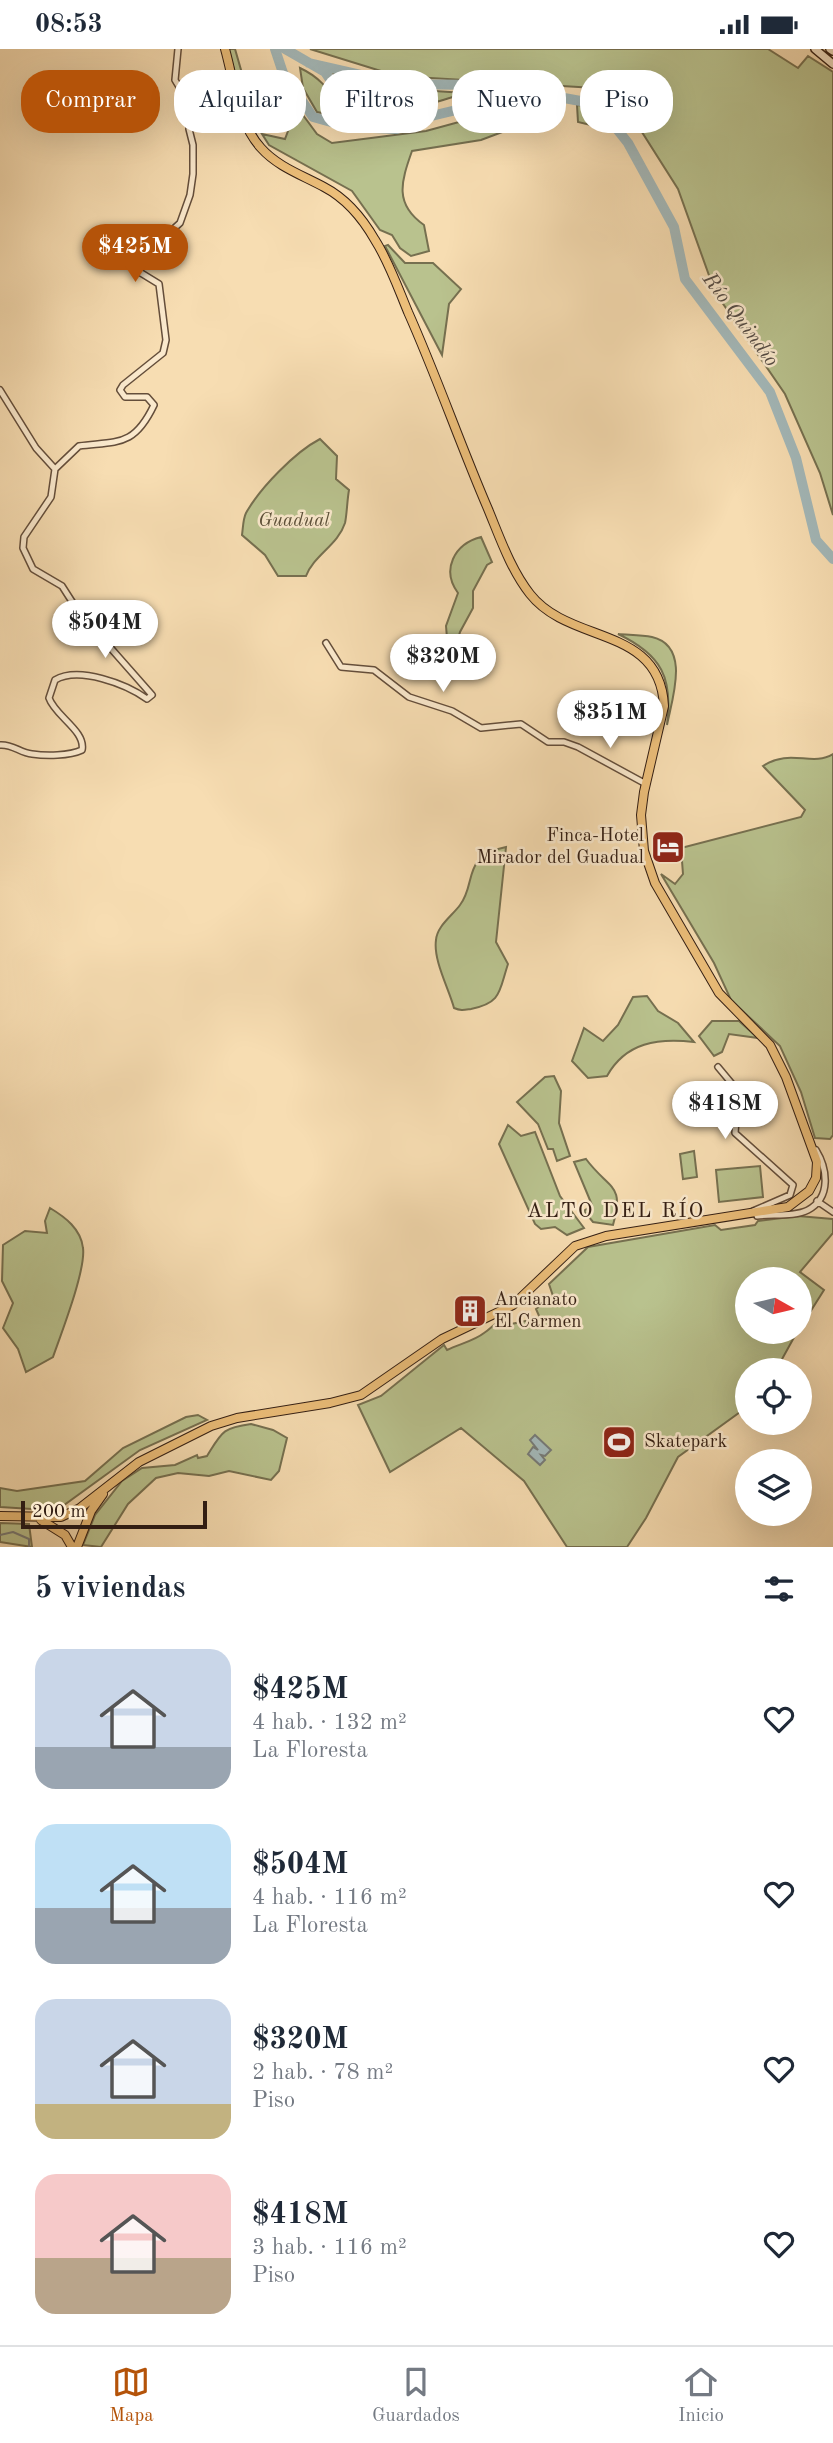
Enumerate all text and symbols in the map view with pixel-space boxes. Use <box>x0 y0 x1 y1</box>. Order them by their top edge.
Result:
text: 08:53 <box>35 12 103 38</box>
chip: Comprar <box>21 70 160 133</box>
chip: Alquilar <box>174 70 306 133</box>
chip: Filtros <box>320 70 438 133</box>
chip: Nuevo <box>452 70 566 133</box>
chip: Piso <box>580 70 673 133</box>
pin: $425M <box>86 225 184 284</box>
text: $425M <box>98 235 172 258</box>
water label: Río Quindío <box>697 268 782 371</box>
park label: Guadual <box>258 512 330 531</box>
pin: $504M <box>56 601 154 660</box>
text: $504M <box>68 611 142 634</box>
pin: $320M <box>394 635 492 694</box>
text: $320M <box>406 645 480 668</box>
pin: $351M <box>561 691 659 750</box>
text: $351M <box>573 701 647 724</box>
place label: Finca-Hotel Mirador del Guadual <box>476 827 644 868</box>
hotel icon: Finca-Hotel Mirador del Guadual <box>649 828 687 866</box>
pin: $418M <box>676 1081 774 1141</box>
text: $418M <box>688 1092 762 1115</box>
district label: ALTO DEL RÍO <box>527 1197 705 1222</box>
north arrow <box>735 1267 812 1344</box>
map controls <box>735 1267 812 1526</box>
place label: Ancianato El Carmen <box>494 1291 582 1332</box>
building icon: Ancianato El Carmen <box>451 1292 489 1330</box>
button: locate <box>735 1358 812 1435</box>
sports icon: Skatepark <box>600 1423 638 1461</box>
place label: Skatepark <box>644 1433 727 1452</box>
button: layers <box>735 1449 812 1526</box>
scale bar <box>21 1498 206 1530</box>
text: 200 m <box>32 1503 85 1522</box>
icon: filters <box>760 1570 798 1608</box>
text: 5 viviendas <box>35 1574 185 1604</box>
text: $425M <box>252 1675 348 1705</box>
icon: home <box>91 1677 175 1761</box>
icon: heart <box>760 1700 798 1738</box>
text: 4 hab. · 132 m² <box>252 1711 407 1734</box>
text: La Floresta <box>252 1739 368 1762</box>
text: $504M <box>252 1850 348 1880</box>
icon: home <box>91 1852 175 1936</box>
icon: heart <box>760 1875 798 1913</box>
text: 4 hab. · 116 m² <box>252 1886 407 1909</box>
text: La Floresta <box>252 1914 368 1937</box>
text: $320M <box>252 2025 348 2055</box>
icon: home <box>91 2027 175 2111</box>
icon: heart <box>760 2050 798 2088</box>
text: 2 hab. · 78 m² <box>252 2061 393 2084</box>
text: Piso <box>252 2089 295 2112</box>
text: $418M <box>252 2200 348 2230</box>
icon: home <box>91 2202 175 2286</box>
icon: heart <box>760 2225 798 2263</box>
text: 3 hab. · 116 m² <box>252 2236 407 2259</box>
text: Piso <box>252 2264 295 2287</box>
tab: Mapa <box>109 2363 154 2428</box>
tab: Guardados <box>372 2363 460 2428</box>
tab: Inicio <box>678 2363 724 2428</box>

